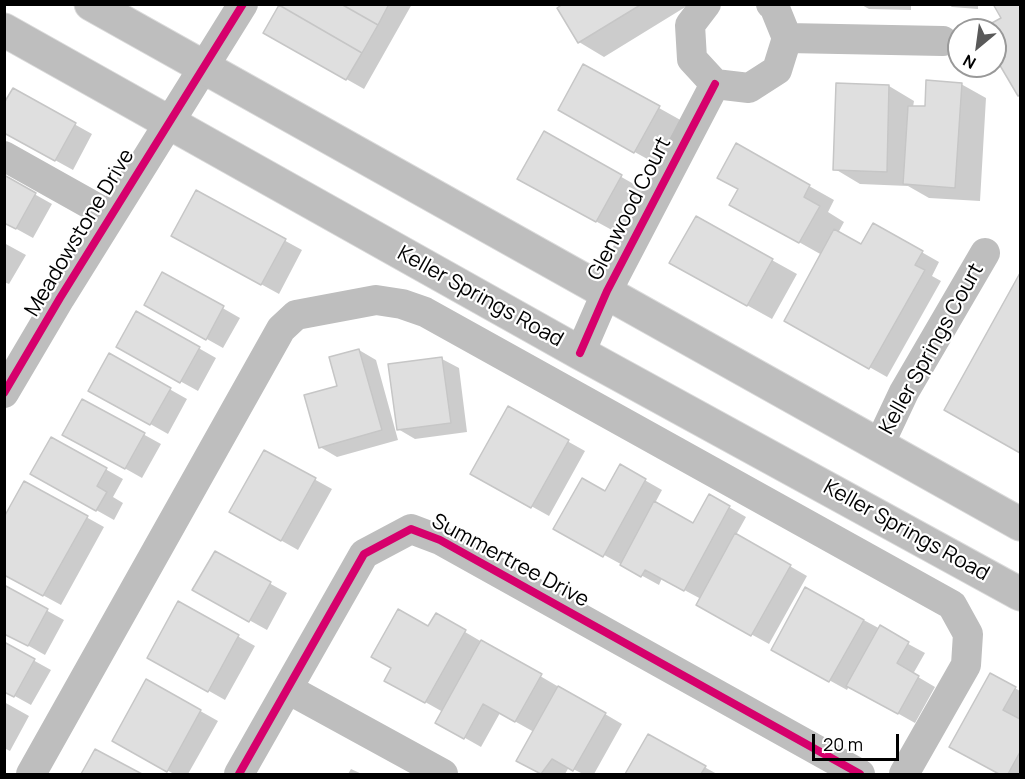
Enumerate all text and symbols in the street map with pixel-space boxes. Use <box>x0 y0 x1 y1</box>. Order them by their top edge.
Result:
north arrow <box>947 18 1007 78</box>
text: N <box>959 50 980 74</box>
street label: Glenwood Court <box>583 133 677 285</box>
street label: Meadowstone Drive <box>20 145 140 321</box>
street label: Keller Springs Road <box>393 241 567 353</box>
street label: Keller Springs Court <box>875 259 989 439</box>
street label: Keller Springs Road <box>819 475 993 587</box>
street label: Summertree Drive <box>427 509 593 613</box>
scale bar <box>815 722 902 760</box>
text: 20 m <box>823 732 863 756</box>

